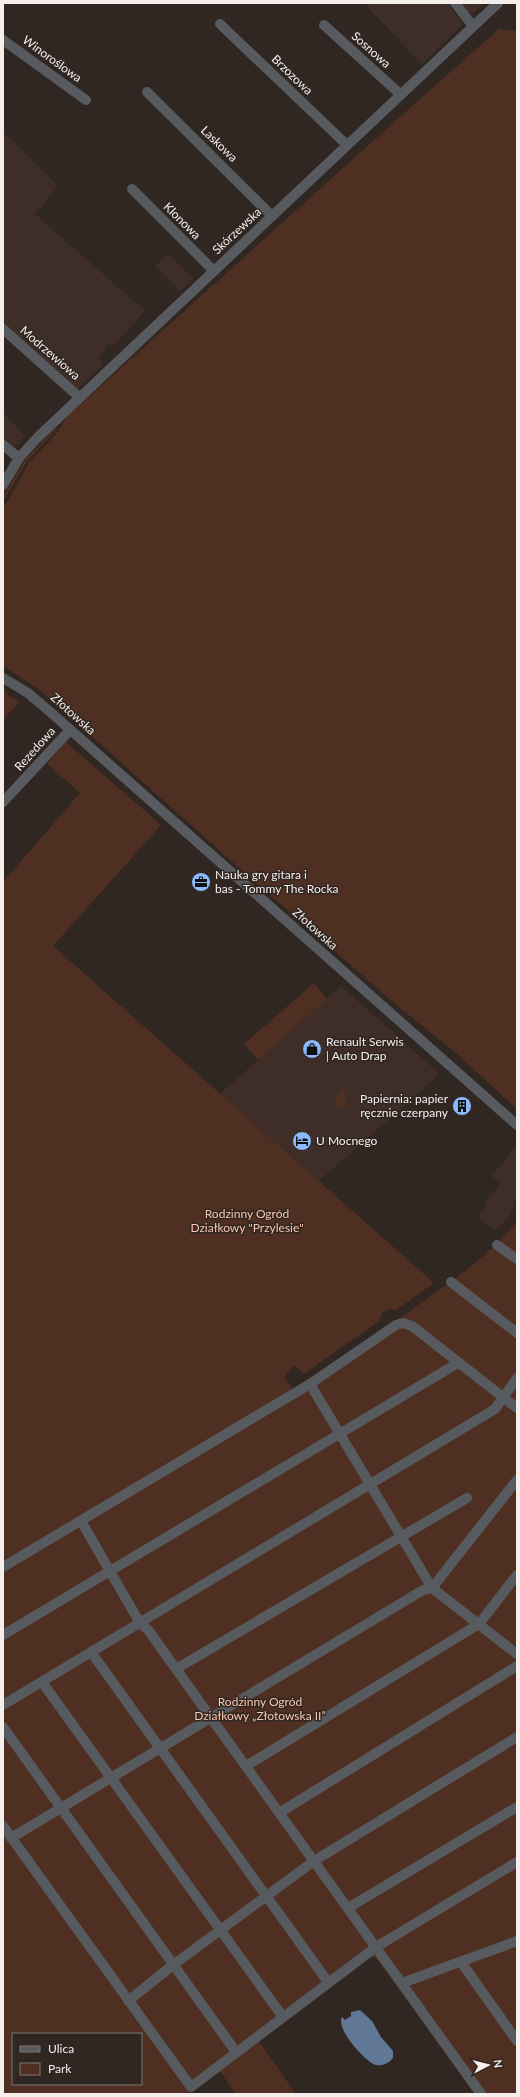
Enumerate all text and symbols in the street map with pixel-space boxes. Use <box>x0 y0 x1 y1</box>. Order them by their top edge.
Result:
street label: Sosnowa <box>349 28 394 71</box>
street label: Winoroślowa <box>20 32 85 85</box>
street label: Brzozowa <box>269 51 316 98</box>
street label: Laskowa <box>198 123 241 165</box>
street label: Klonowa <box>161 199 204 242</box>
street label: Skórzewska <box>209 204 264 257</box>
street label: Modrzewiowa <box>17 322 83 383</box>
street label: Złotowska <box>48 690 99 738</box>
street label: Rezedowa <box>11 724 58 774</box>
place label: Nauka gry gitara i bas - Tommy The Rocka <box>215 867 339 896</box>
office icon: Nauka gry gitara i bas - Tommy The Rocka <box>190 871 212 893</box>
street label: Złotowska <box>290 905 341 953</box>
place label: Renault Serwis | Auto Drap <box>326 1034 404 1063</box>
shop icon: Renault Serwis | Auto Drap <box>301 1038 323 1060</box>
place label: Papiernia: papier ręcznie czerpany <box>360 1091 449 1120</box>
building icon: Papiernia: papier ręcznie czerpany <box>451 1095 473 1117</box>
hotel icon: U Mocnego <box>291 1130 313 1152</box>
place label: U Mocnego <box>316 1133 378 1148</box>
park label: Rodzinny Ogród Działkowy "Przylesie" <box>190 1206 304 1235</box>
park label: Rodzinny Ogród Działkowy „Złotowska II” <box>194 1694 326 1723</box>
legend <box>12 2033 142 2085</box>
text: Ulica <box>48 2041 74 2056</box>
north arrow <box>468 2045 508 2085</box>
text: N <box>491 2059 505 2069</box>
text: Park <box>48 2061 72 2076</box>

